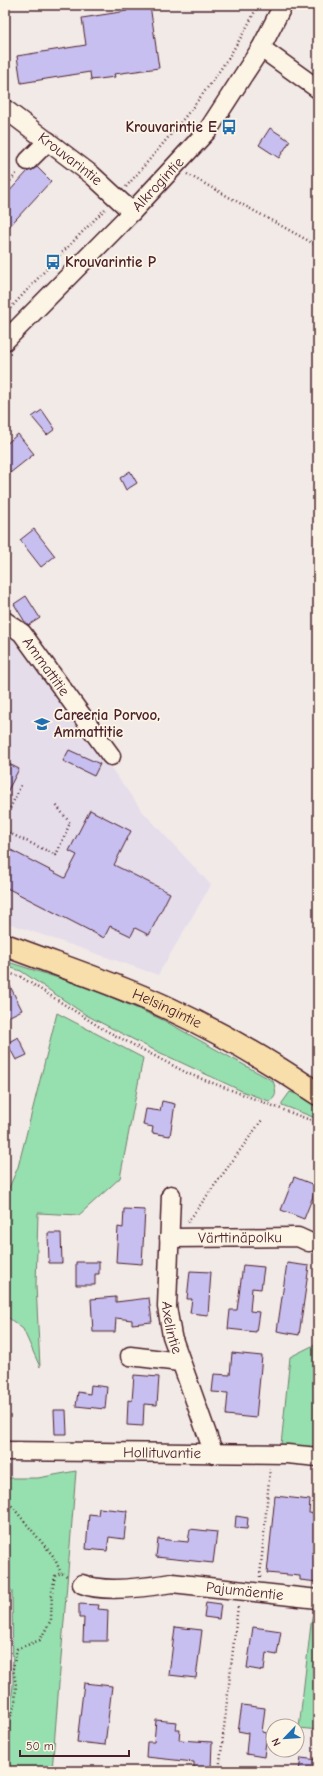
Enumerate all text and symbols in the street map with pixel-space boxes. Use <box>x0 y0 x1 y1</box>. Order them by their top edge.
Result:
place label: Krouvarintie E <box>125 118 217 136</box>
bus stop icon: Krouvarintie E <box>220 118 238 136</box>
street label: Krouvarintie <box>34 128 107 189</box>
street label: Alkrogintie <box>128 153 188 215</box>
bus stop icon: Krouvarintie P <box>44 253 62 271</box>
place label: Krouvarintie P <box>65 253 157 271</box>
street label: Ammattitie <box>19 633 74 700</box>
place label: Careeria Porvoo, Ammattitie <box>54 706 160 741</box>
school or university icon: Careeria Porvoo, Ammattitie <box>33 715 51 733</box>
street label: Helsingintie <box>130 985 205 1032</box>
street label: Värttinäpolku <box>198 1228 282 1247</box>
street label: Axelintie <box>158 1301 187 1357</box>
street label: Hollituvantie <box>123 1443 202 1462</box>
street label: Pajumäentie <box>205 1578 285 1604</box>
north arrow <box>265 1718 305 1758</box>
scale bar <box>20 1732 129 1758</box>
text: N <box>269 1736 284 1748</box>
text: 50 m <box>26 1739 54 1753</box>

